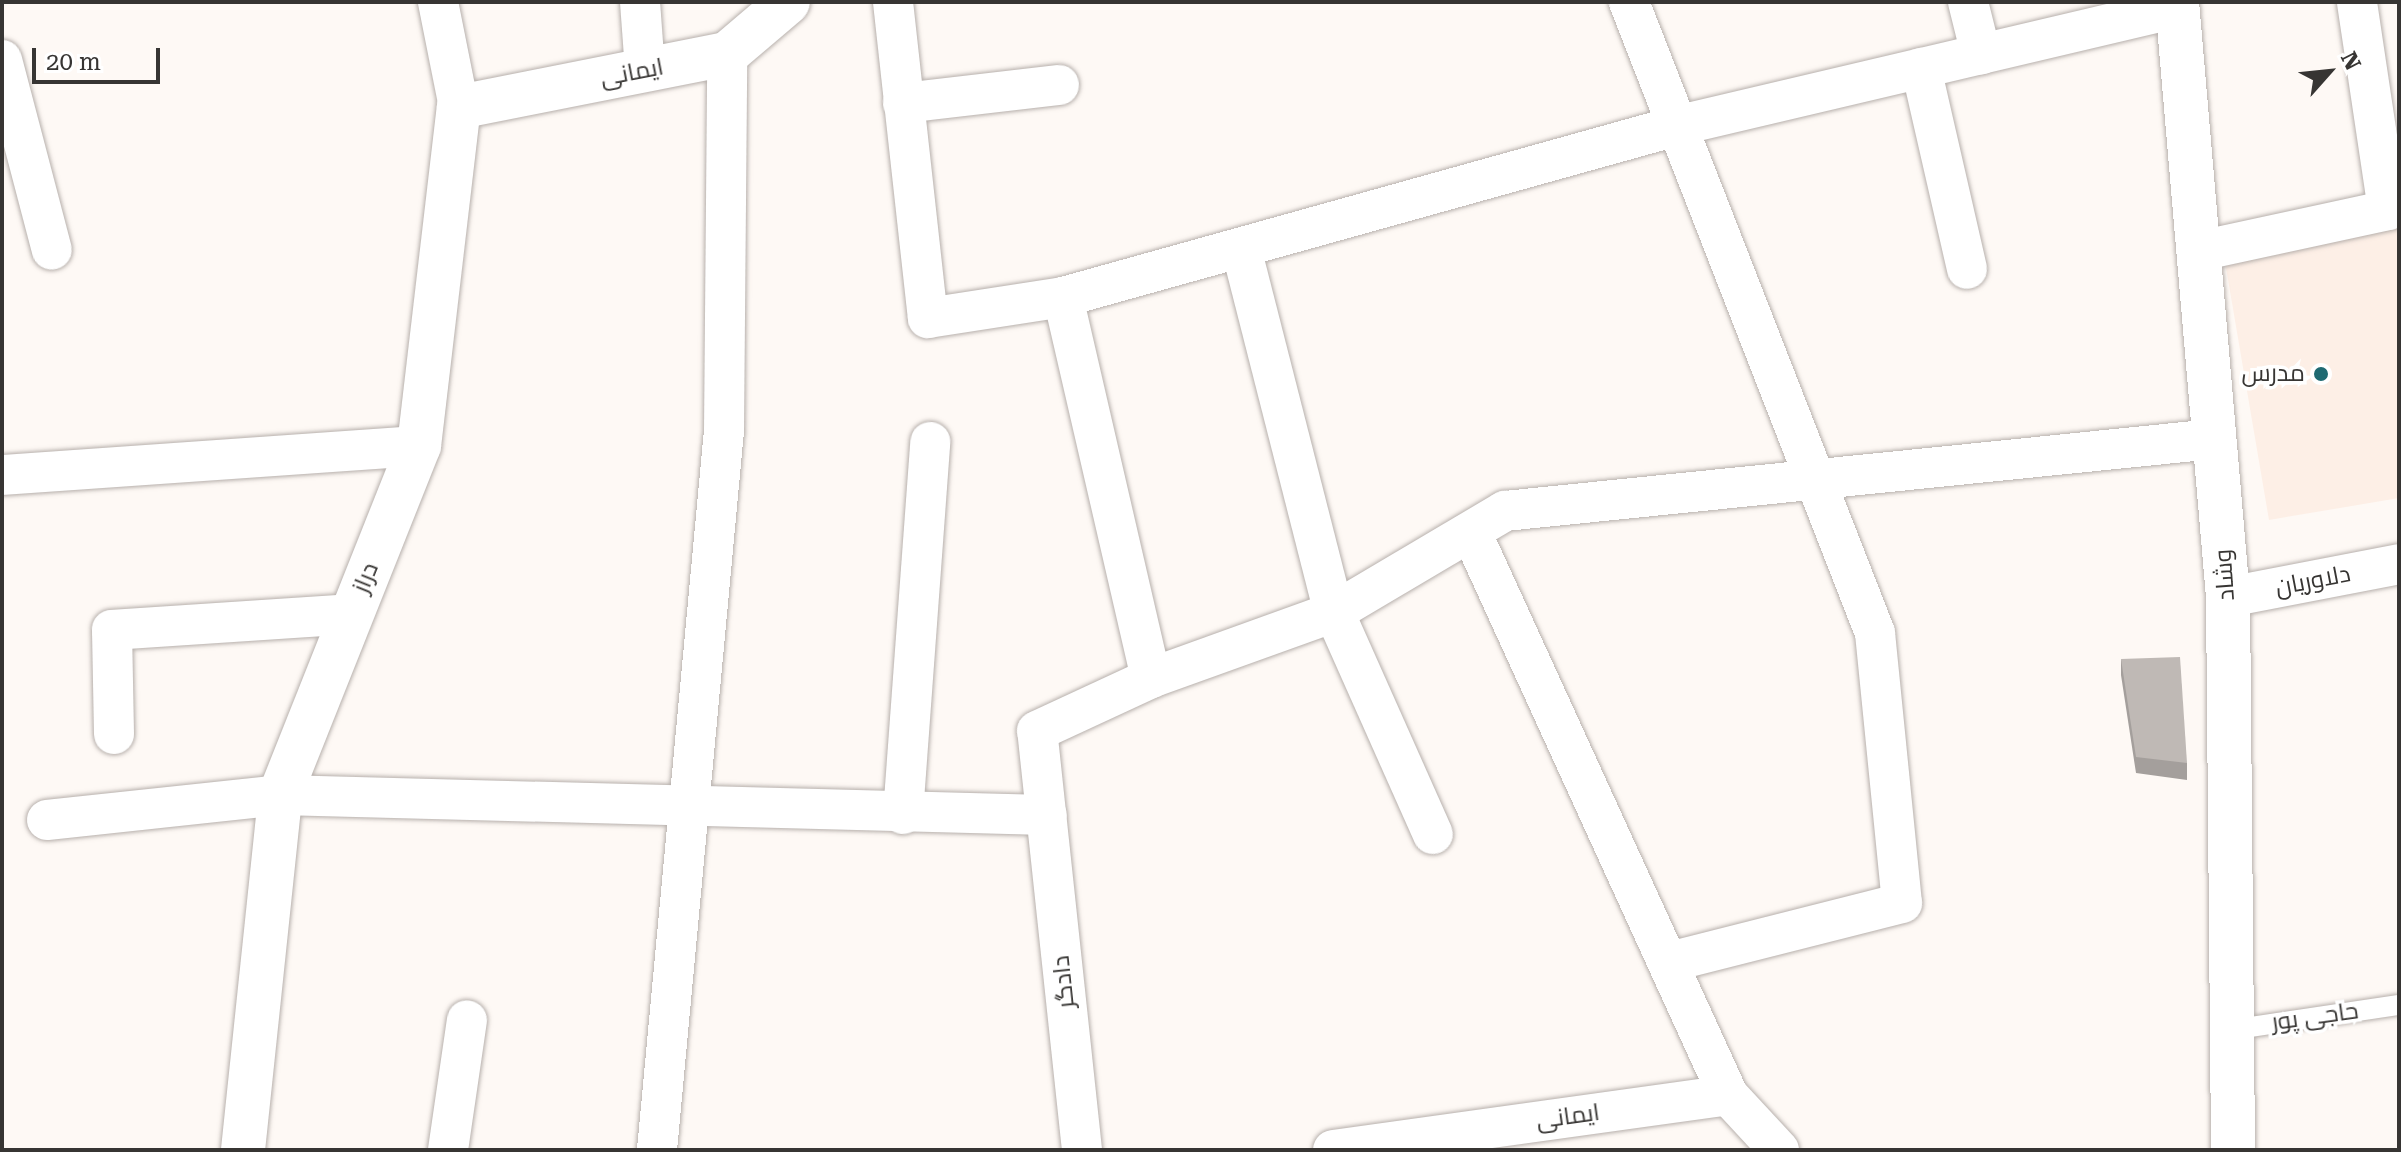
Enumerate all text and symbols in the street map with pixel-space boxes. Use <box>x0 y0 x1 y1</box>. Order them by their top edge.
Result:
scale bar <box>36 32 164 82</box>
north arrow <box>2289 32 2369 112</box>
text: 20 m <box>46 48 101 76</box>
text: N <box>2336 48 2366 74</box>
street label: ایمانی <box>598 53 666 93</box>
place label: مدرس <box>2241 360 2305 388</box>
marker: مدرس <box>2312 365 2330 383</box>
street label: وشاد <box>2209 548 2241 602</box>
street label: دراز <box>347 558 385 598</box>
street label: دلاوریان <box>2273 560 2353 602</box>
street label: دادگر <box>1047 954 1081 1010</box>
street label: حاجی پور <box>2270 997 2360 1037</box>
street label: ایمانی <box>1534 1098 1602 1136</box>

